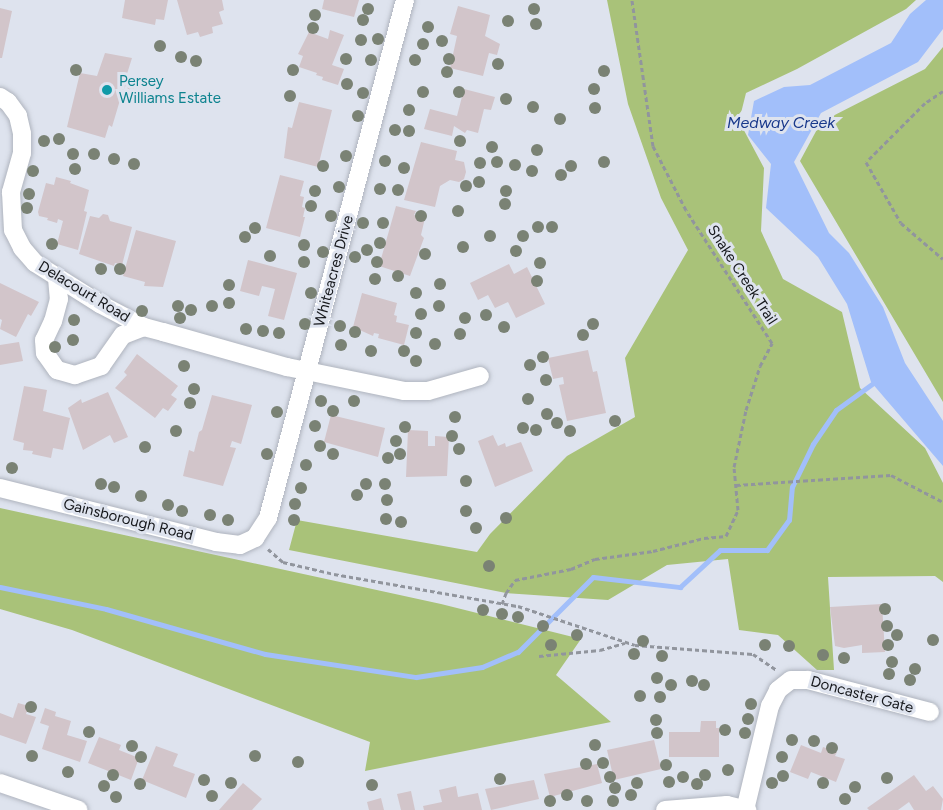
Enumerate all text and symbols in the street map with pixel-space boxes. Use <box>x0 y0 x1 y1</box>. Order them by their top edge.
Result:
place label: Persey Williams Estate <box>119 72 221 107</box>
marker: Persey Williams Estate <box>100 83 114 97</box>
water label: Medway Creek <box>727 113 835 133</box>
street label: Whiteacres Drive <box>310 213 358 329</box>
street label: Snake Creek Trail <box>703 222 781 328</box>
street label: Delacourt Road <box>35 258 133 326</box>
street label: Gainsborough Road <box>61 495 195 545</box>
street label: Doncaster Gate <box>809 673 915 717</box>

